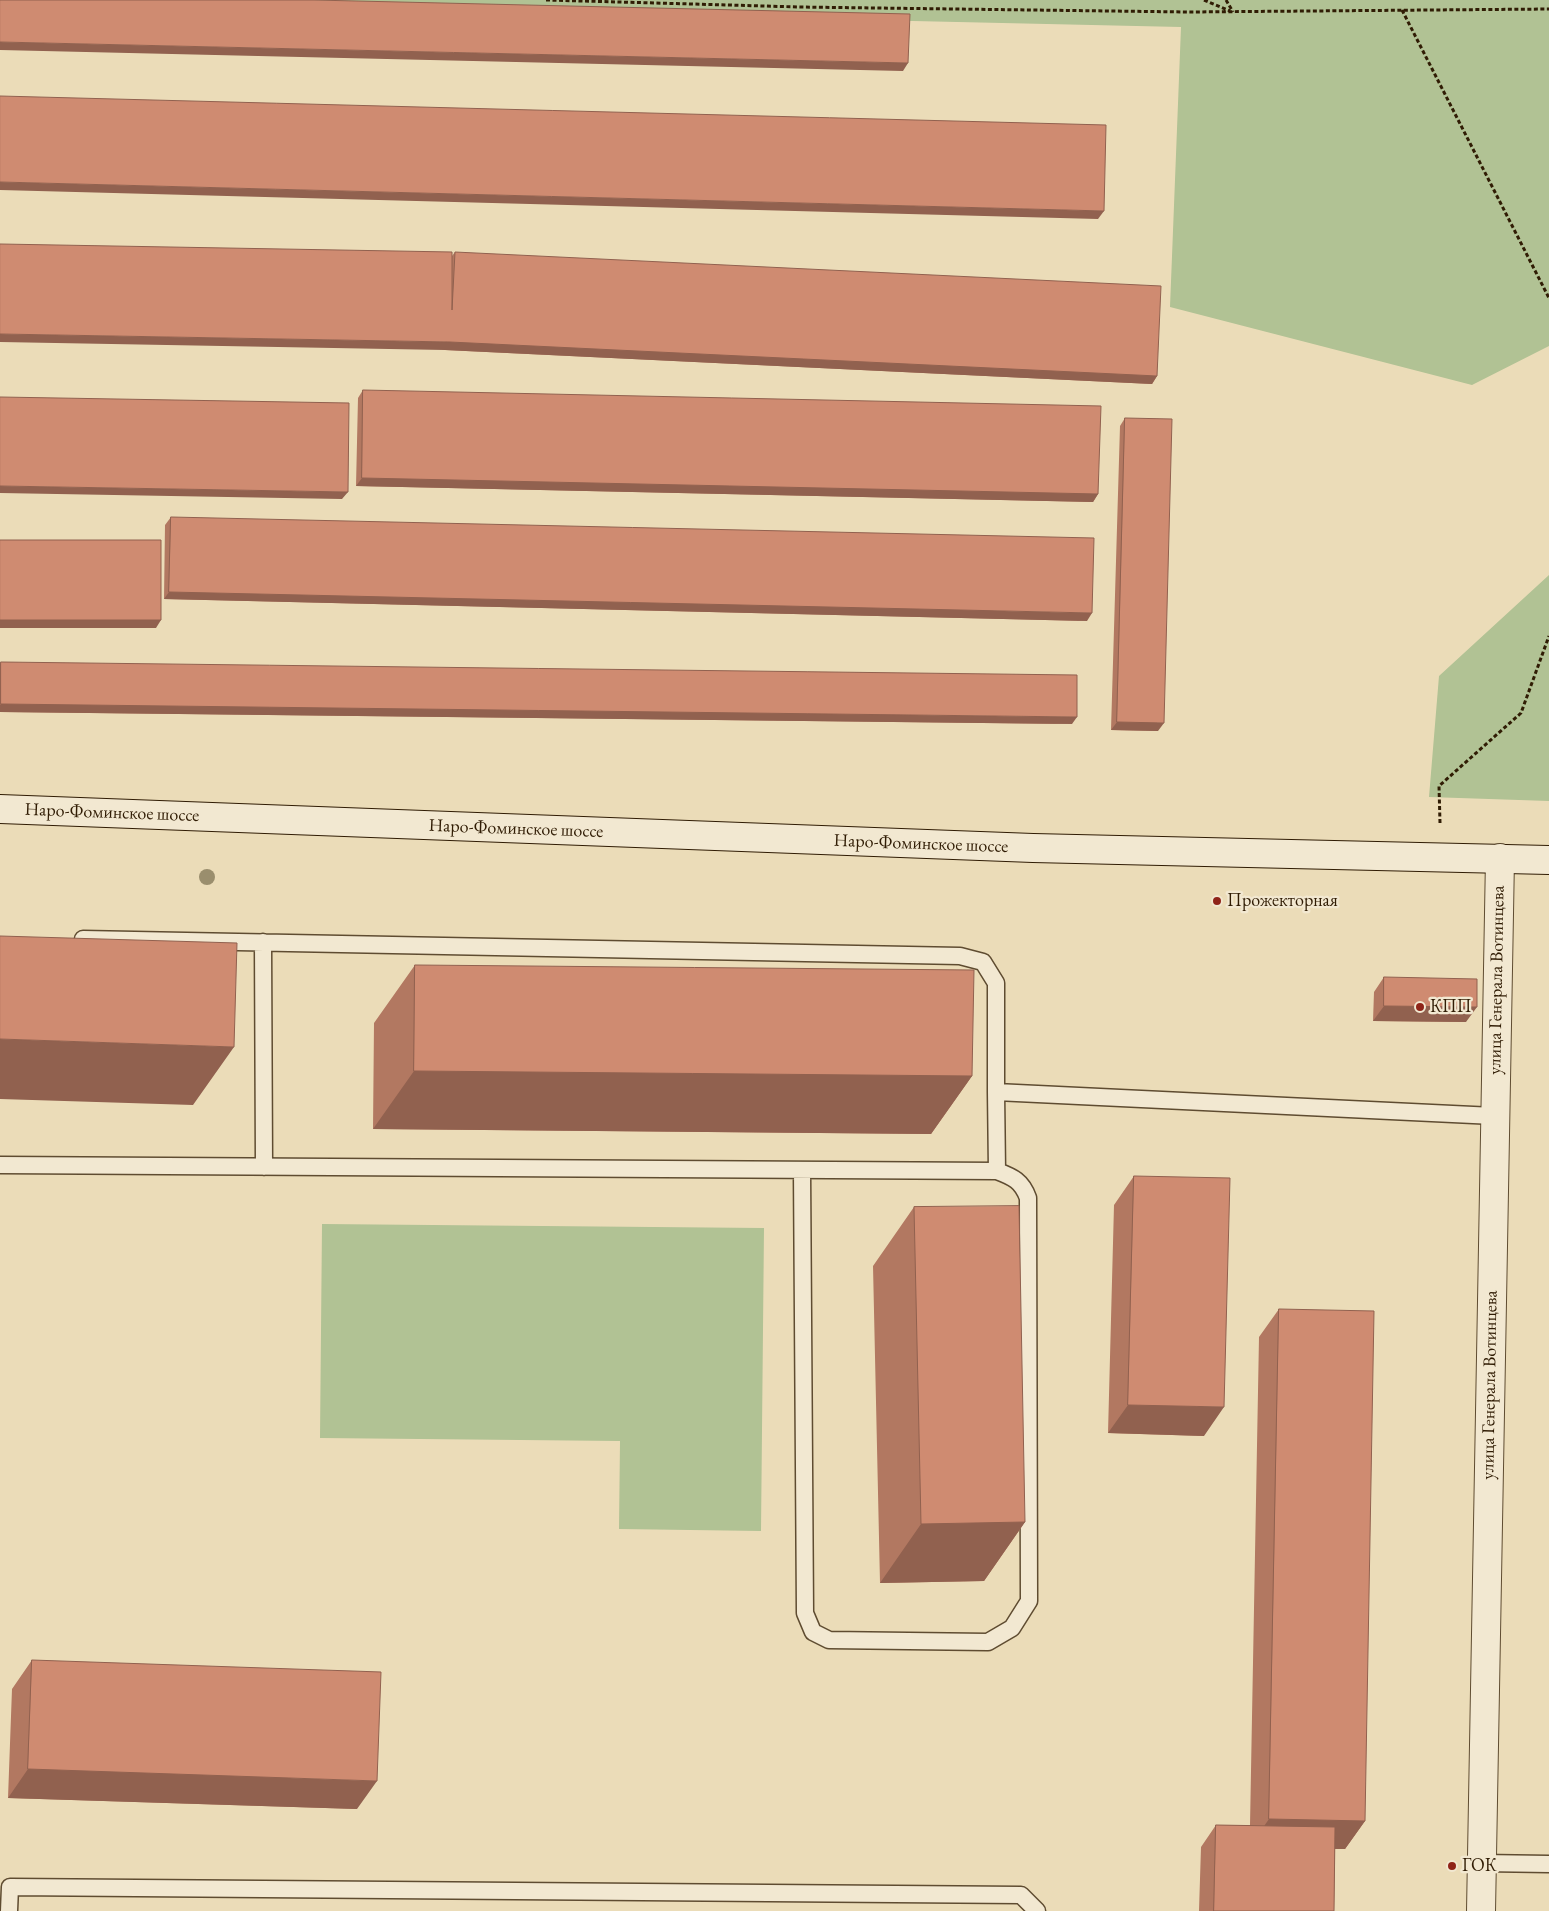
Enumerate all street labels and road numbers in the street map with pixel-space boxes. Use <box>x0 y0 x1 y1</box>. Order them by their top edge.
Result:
street label: Наро-Фоминское шоссе <box>24 799 200 827</box>
street label: Наро-Фоминское шоссе <box>428 815 604 843</box>
street label: Наро-Фоминское шоссе <box>833 830 1009 858</box>
street label: улица Генерала Вотинцева <box>1485 885 1509 1075</box>
street label: улица Генерала Вотинцева <box>1478 1290 1502 1480</box>

